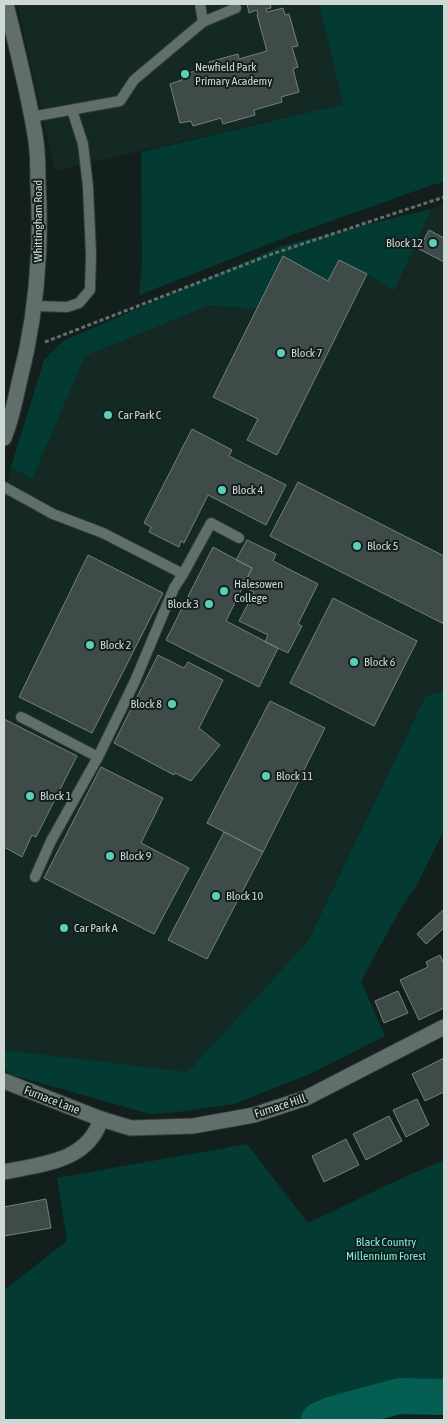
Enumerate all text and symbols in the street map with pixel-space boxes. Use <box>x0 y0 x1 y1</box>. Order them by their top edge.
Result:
place label: Newfield Park Primary Academy <box>195 60 272 88</box>
marker: Newfield Park Primary Academy <box>179 68 191 80</box>
street label: Whittingham Road <box>31 180 45 262</box>
place label: Block 12 <box>386 236 423 250</box>
marker: Block 12 <box>427 237 439 249</box>
place label: Block 7 <box>291 346 323 360</box>
marker: Block 7 <box>275 347 287 359</box>
place label: Car Park C <box>118 408 162 422</box>
marker: Car Park C <box>102 409 114 421</box>
place label: Block 4 <box>232 483 264 497</box>
marker: Block 4 <box>216 484 228 496</box>
place label: Block 5 <box>367 539 398 553</box>
marker: Block 5 <box>351 540 363 552</box>
place label: Halesowen College <box>234 577 283 605</box>
marker: Halesowen College <box>218 585 230 597</box>
place label: Block 3 <box>168 597 199 611</box>
marker: Block 3 <box>203 598 215 610</box>
place label: Block 2 <box>100 638 131 652</box>
marker: Block 2 <box>84 639 96 651</box>
place label: Block 6 <box>364 655 396 669</box>
marker: Block 6 <box>348 656 360 668</box>
place label: Block 8 <box>131 697 162 711</box>
marker: Block 8 <box>166 698 178 710</box>
place label: Block 11 <box>276 769 313 783</box>
marker: Block 11 <box>260 770 272 782</box>
place label: Block 1 <box>40 789 72 803</box>
marker: Block 1 <box>24 790 36 802</box>
place label: Block 9 <box>120 849 152 863</box>
marker: Block 9 <box>104 850 116 862</box>
place label: Block 10 <box>226 889 263 903</box>
marker: Block 10 <box>210 890 222 902</box>
place label: Car Park A <box>74 921 118 935</box>
marker: Car Park A <box>58 922 70 934</box>
street label: Furnace Lane <box>22 1083 82 1117</box>
street label: Furnace Hill <box>253 1091 308 1121</box>
park label: Black Country Millennium Forest <box>346 1235 426 1263</box>

